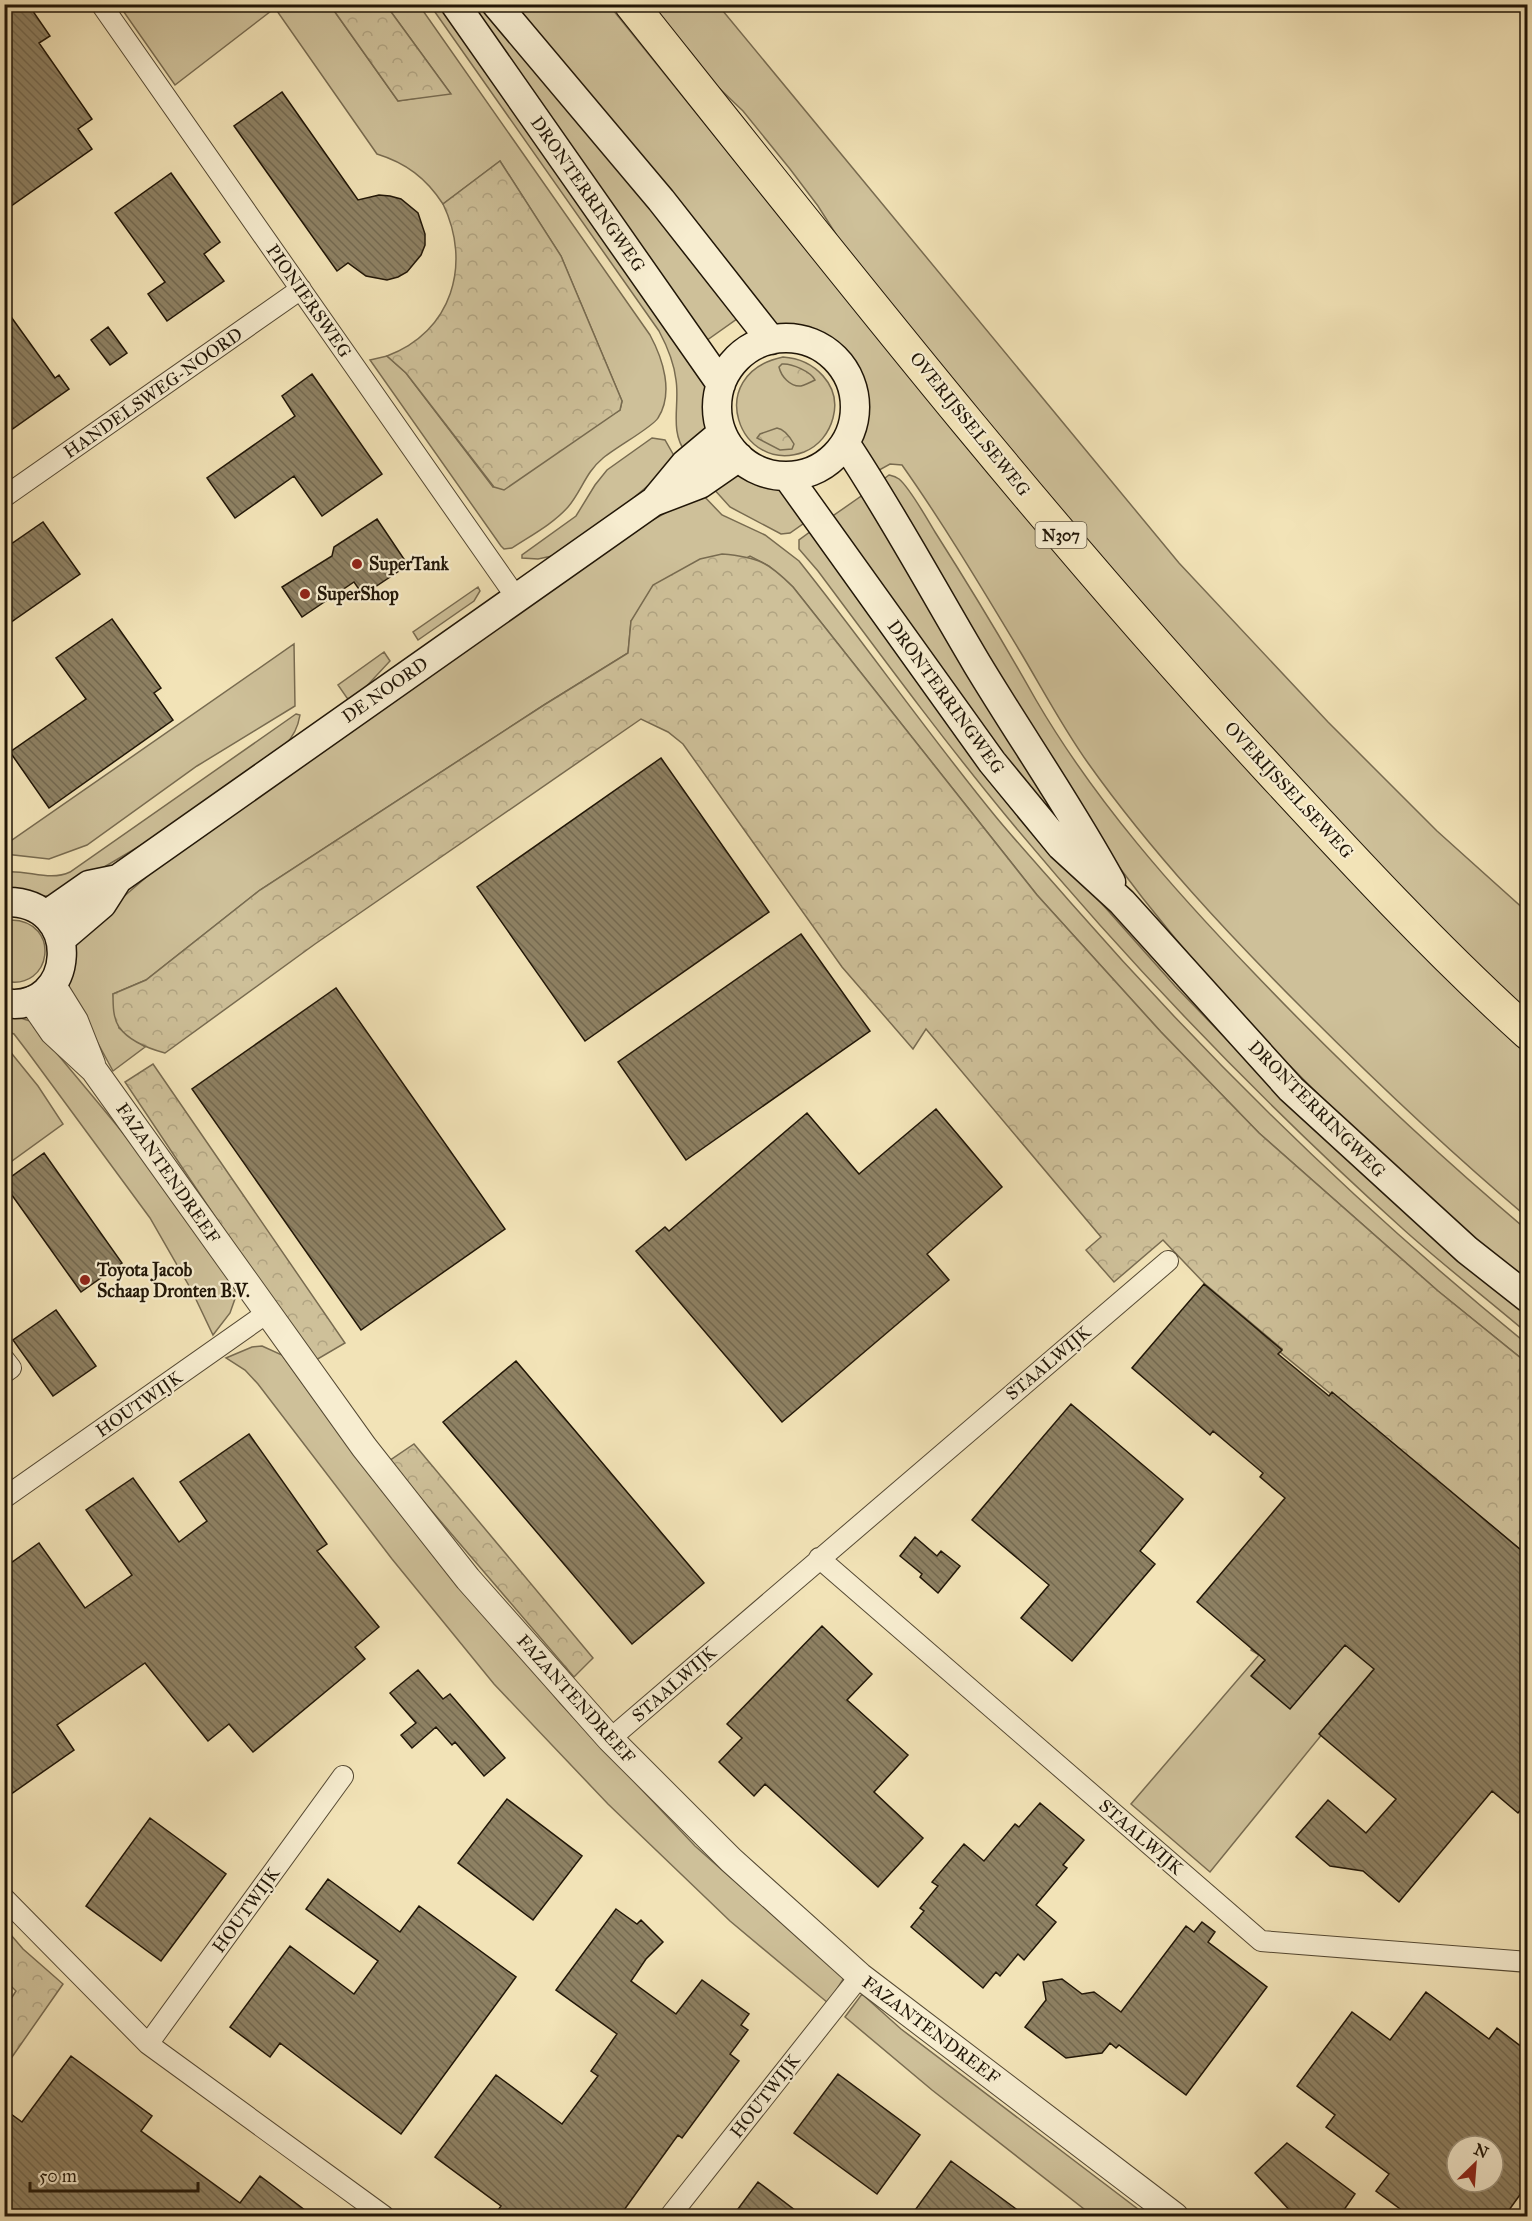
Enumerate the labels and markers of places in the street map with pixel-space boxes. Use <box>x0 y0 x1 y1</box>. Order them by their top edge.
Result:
place label: SuperTank <box>369 553 449 576</box>
marker: SuperTank <box>350 557 364 571</box>
place label: SuperShop <box>317 583 399 606</box>
marker: SuperShop <box>298 587 312 601</box>
place label: Toyota Jacob Schaap Dronten B.V. <box>96 1259 250 1303</box>
marker: Toyota Jacob Schaap Dronten B.V. <box>78 1273 92 1287</box>

